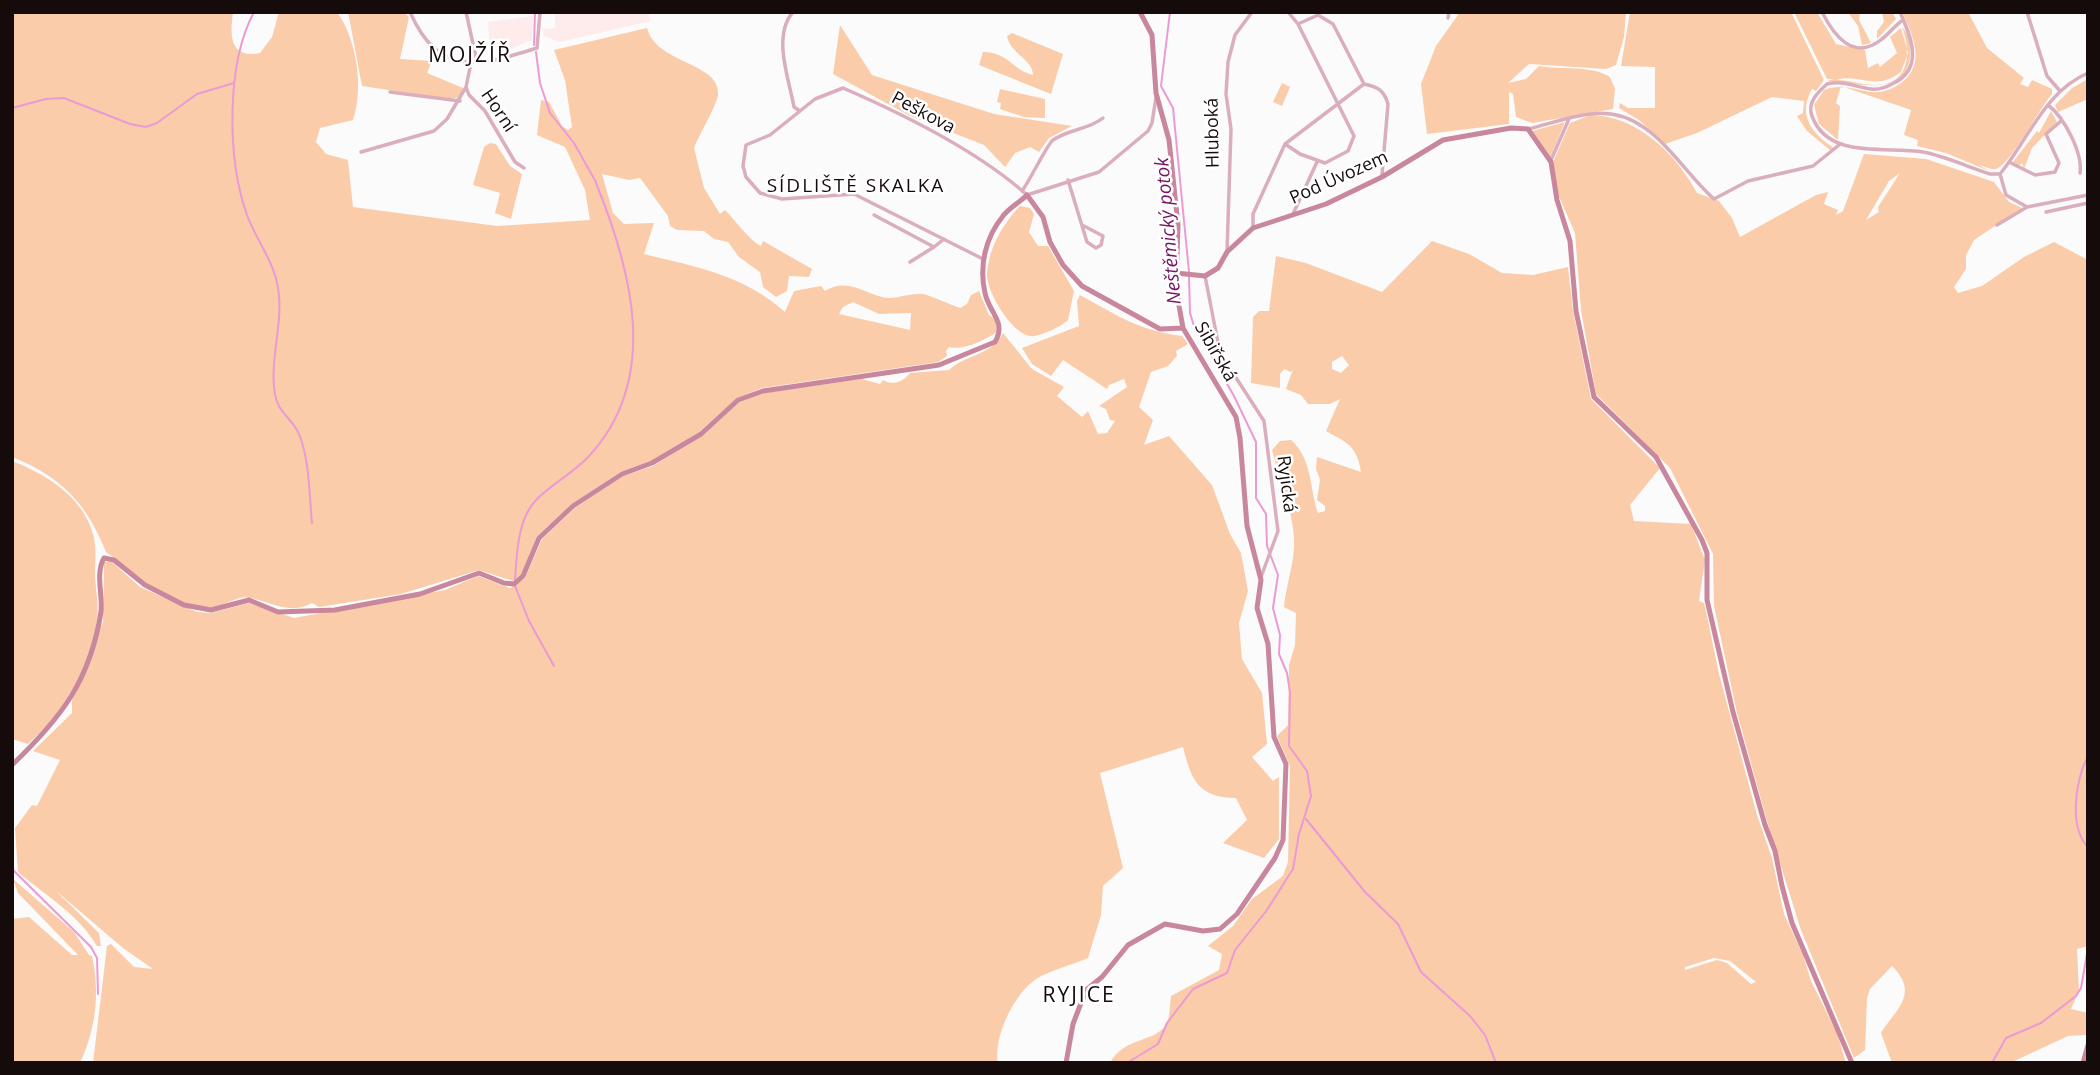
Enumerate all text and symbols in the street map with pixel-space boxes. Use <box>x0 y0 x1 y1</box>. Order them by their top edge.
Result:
district label: MOJŽÍŘ <box>429 43 511 69</box>
street label: Horní <box>476 85 520 137</box>
street label: Peškova <box>888 87 958 139</box>
street label: Hluboká <box>1202 98 1224 168</box>
street label: Pod Úvozem <box>1286 147 1392 209</box>
water label: Neštěmický potok <box>1151 156 1187 306</box>
district label: SÍDLIŠTĚ SKALKA <box>769 176 943 198</box>
street label: Sibiřská <box>1189 318 1241 386</box>
street label: Ryjická <box>1272 454 1300 514</box>
district label: RYJICE <box>1043 983 1115 1009</box>

